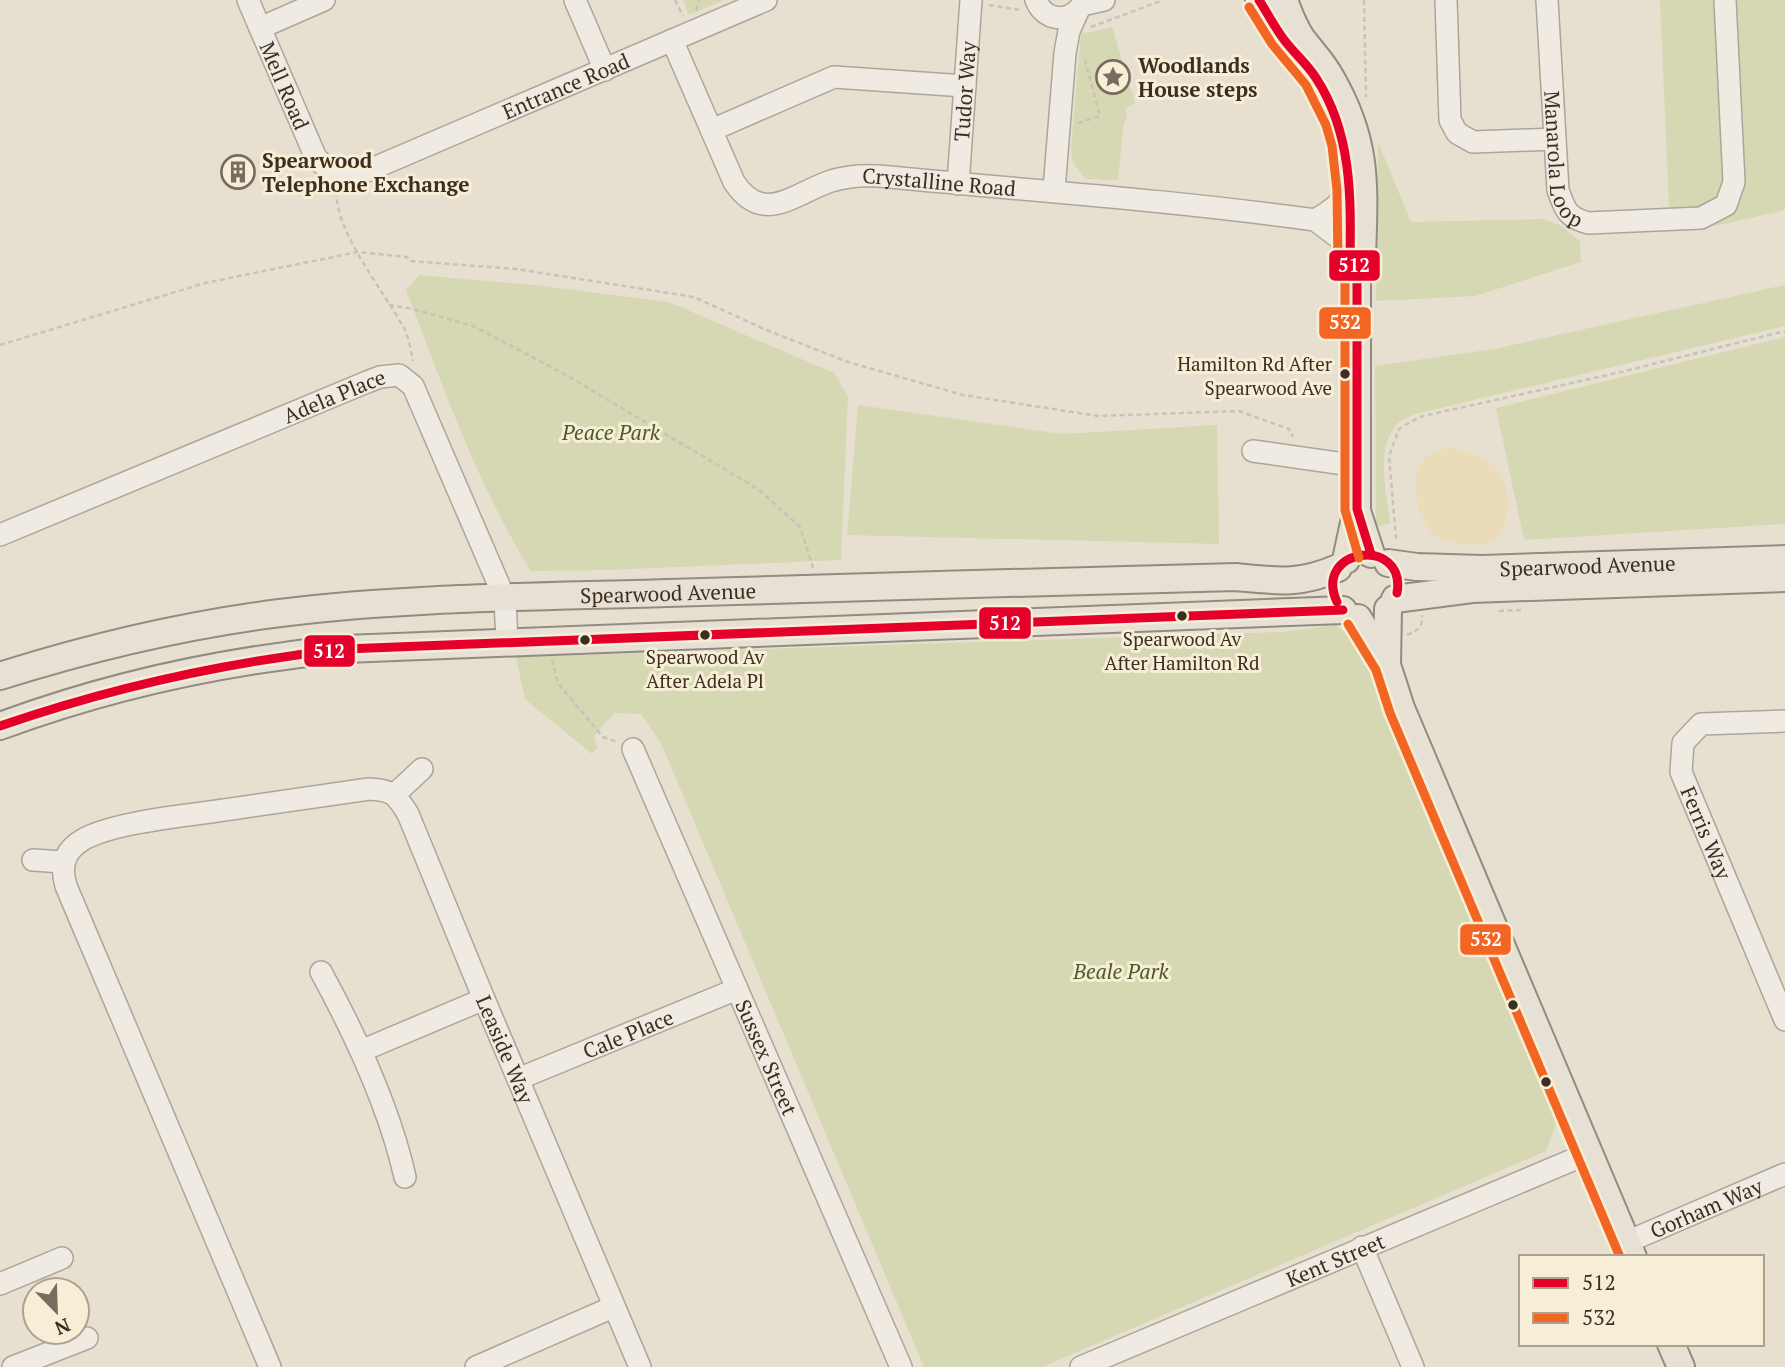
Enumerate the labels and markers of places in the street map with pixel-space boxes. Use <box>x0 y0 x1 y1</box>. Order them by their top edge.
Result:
place label: Woodlands House steps <box>1138 51 1258 103</box>
place icon: Woodlands House steps <box>1094 58 1132 96</box>
place label: Spearwood Telephone Exchange <box>262 146 470 198</box>
building icon: Spearwood Telephone Exchange <box>219 153 257 191</box>
place label: Hamilton Rd After Spearwood Ave <box>1177 351 1333 400</box>
marker: Hamilton Rd After Spearwood Ave <box>1338 367 1352 381</box>
marker: Spearwood Av After Hamilton Rd <box>1175 609 1189 623</box>
place label: Spearwood Av After Hamilton Rd <box>1104 626 1260 675</box>
marker: Spearwood Av After Adela Pl <box>698 628 712 642</box>
unlabelled marker <box>578 633 592 647</box>
place label: Spearwood Av After Adela Pl <box>646 644 764 693</box>
unlabelled marker <box>1506 998 1520 1012</box>
unlabelled marker <box>1539 1075 1553 1089</box>

